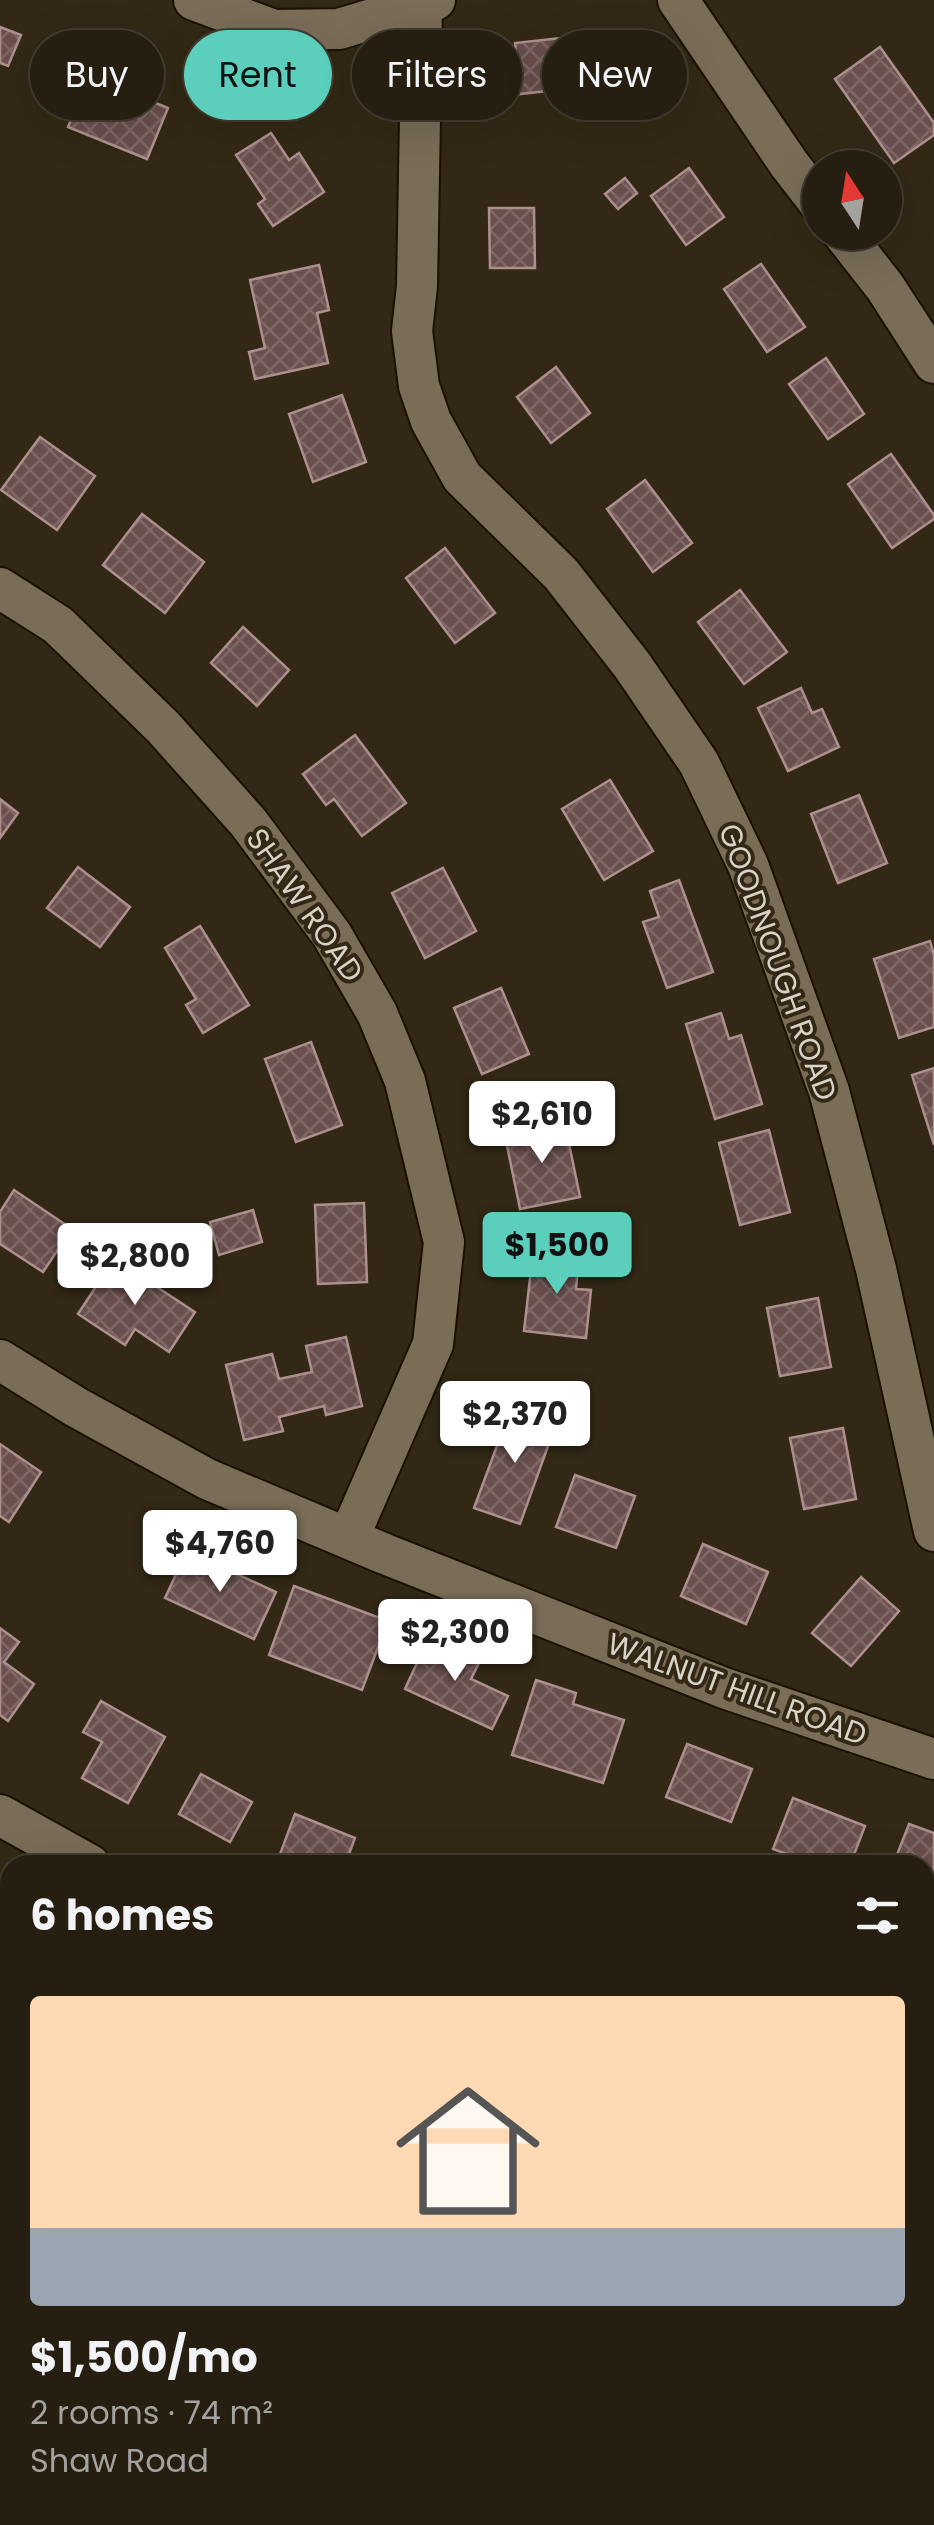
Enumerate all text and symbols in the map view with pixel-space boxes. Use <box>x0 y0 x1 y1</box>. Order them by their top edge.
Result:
chip: Buy <box>30 30 164 120</box>
chip: Rent <box>184 30 332 120</box>
chip: Filters <box>352 30 522 120</box>
chip: New <box>542 30 687 120</box>
north arrow <box>802 150 902 250</box>
map controls <box>802 150 902 250</box>
street label: GOODNOUGH ROAD <box>708 817 848 1107</box>
street label: SHAW ROAD <box>236 819 374 991</box>
pin: $2,610 <box>461 1081 623 1166</box>
text: $2,610 <box>491 1091 593 1136</box>
pin: $1,500 <box>476 1212 638 1297</box>
text: $1,500 <box>505 1222 609 1267</box>
pin: $2,800 <box>54 1223 216 1308</box>
text: $2,800 <box>80 1233 190 1278</box>
pin: $2,370 <box>434 1381 596 1466</box>
text: $2,370 <box>462 1391 568 1436</box>
pin: $4,760 <box>139 1510 301 1595</box>
text: $4,760 <box>165 1520 275 1565</box>
pin: $2,300 <box>374 1599 536 1684</box>
text: $2,300 <box>400 1609 510 1654</box>
street label: WALNUT HILL ROAD <box>601 1622 873 1756</box>
text: 6 homes <box>30 1886 215 1945</box>
icon: filters <box>850 1888 905 1943</box>
icon: home <box>378 2061 558 2241</box>
text: $1,500/mo <box>30 2328 258 2387</box>
text: 2 rooms · 74 m² <box>30 2390 273 2435</box>
text: Shaw Road <box>30 2438 209 2483</box>

